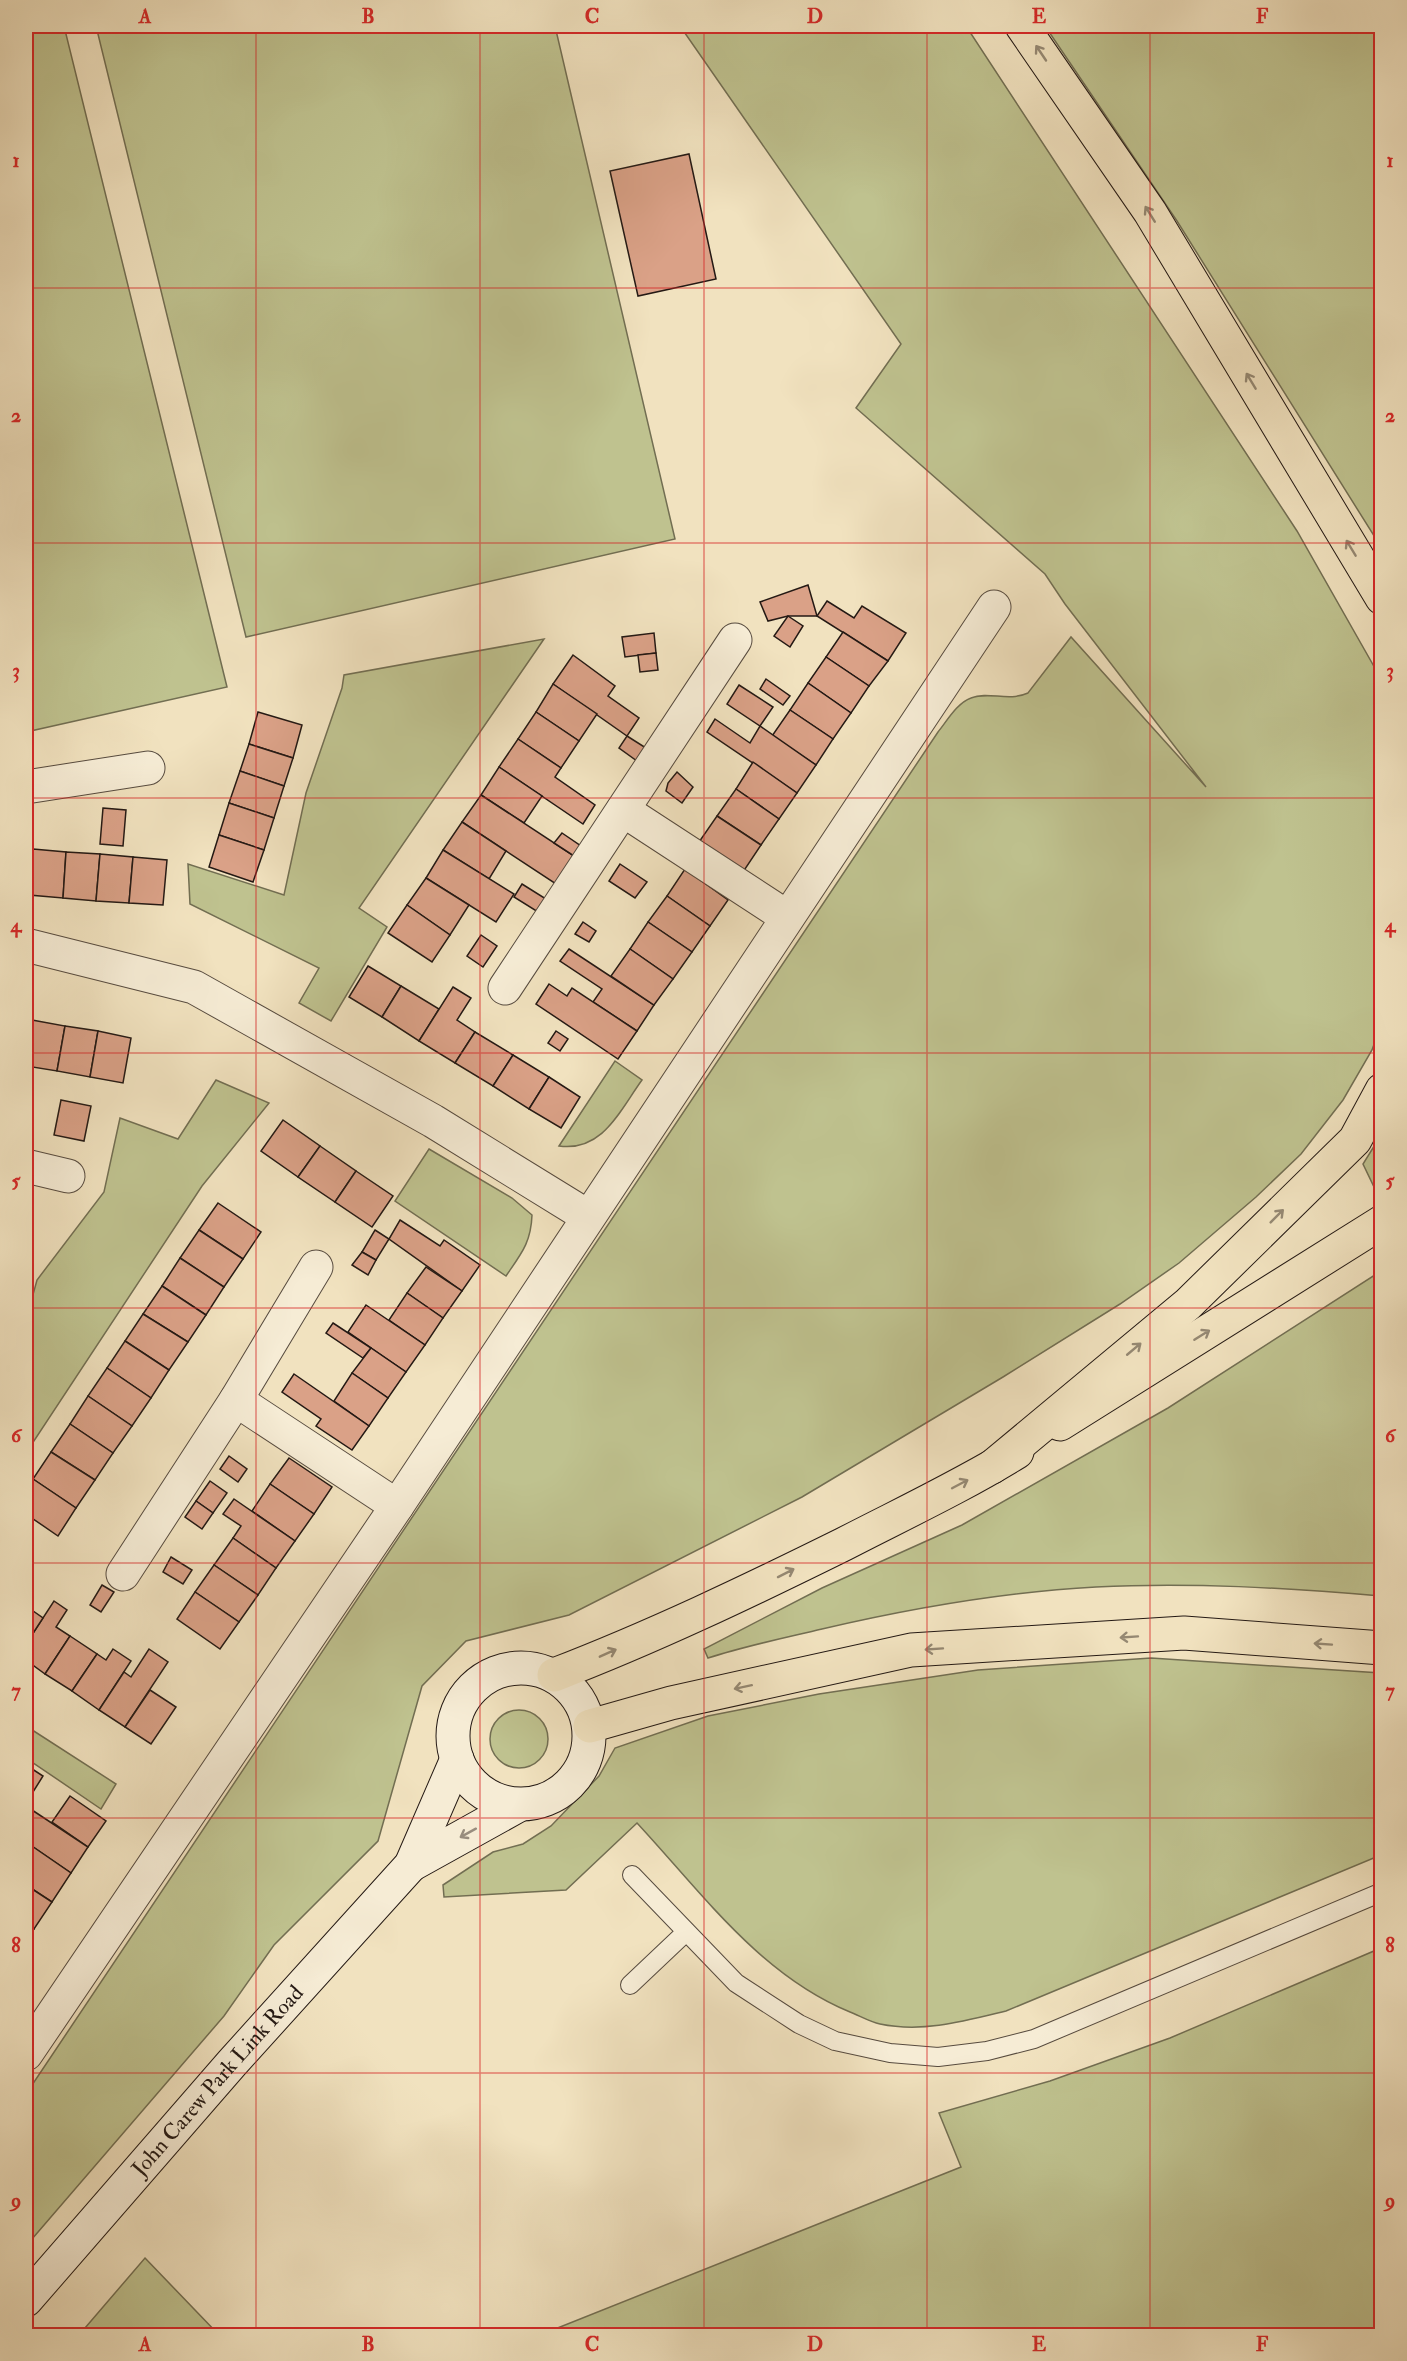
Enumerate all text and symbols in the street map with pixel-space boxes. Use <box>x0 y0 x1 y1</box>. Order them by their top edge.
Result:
text: A <box>138 4 152 29</box>
text: B <box>361 4 375 29</box>
text: C <box>585 4 599 29</box>
text: D <box>807 4 823 29</box>
text: E <box>1032 4 1047 29</box>
text: F <box>1256 4 1269 29</box>
one-way arrow <box>1035 45 1047 61</box>
text: 1 <box>12 148 20 173</box>
text: 1 <box>1386 148 1394 173</box>
one-way arrow <box>1144 206 1156 223</box>
one-way arrow <box>1245 373 1257 390</box>
text: 2 <box>11 403 21 428</box>
text: 2 <box>1385 403 1395 428</box>
one-way arrow <box>1345 540 1357 557</box>
text: 3 <box>12 658 20 683</box>
text: 3 <box>1386 658 1394 683</box>
text: 4 <box>10 913 23 938</box>
text: 4 <box>1384 913 1397 938</box>
text: 5 <box>12 1168 22 1193</box>
text: 5 <box>1386 1168 1396 1193</box>
one-way arrow <box>1269 1209 1284 1224</box>
one-way arrow <box>1193 1329 1210 1341</box>
one-way arrow <box>1126 1342 1141 1356</box>
text: 6 <box>11 1423 23 1448</box>
text: 6 <box>1385 1423 1397 1448</box>
one-way arrow <box>950 1478 968 1489</box>
one-way arrow <box>776 1567 794 1578</box>
one-way arrow <box>1119 1631 1139 1642</box>
one-way arrow <box>1314 1638 1334 1649</box>
one-way arrow <box>925 1644 945 1655</box>
one-way arrow <box>599 1647 617 1659</box>
text: 7 <box>11 1678 21 1703</box>
text: 7 <box>1385 1678 1395 1703</box>
one-way arrow <box>734 1682 753 1693</box>
one-way arrow <box>460 1827 477 1839</box>
text: 8 <box>11 1933 21 1958</box>
text: 8 <box>1385 1933 1395 1958</box>
street label: John Carew Park Link Road <box>125 1979 310 2183</box>
text: 9 <box>9 2188 21 2213</box>
text: 9 <box>1383 2188 1395 2213</box>
text: A <box>138 2332 152 2357</box>
text: B <box>361 2332 375 2357</box>
text: C <box>585 2332 599 2357</box>
text: D <box>807 2332 823 2357</box>
text: E <box>1032 2332 1047 2357</box>
text: F <box>1256 2332 1269 2357</box>

